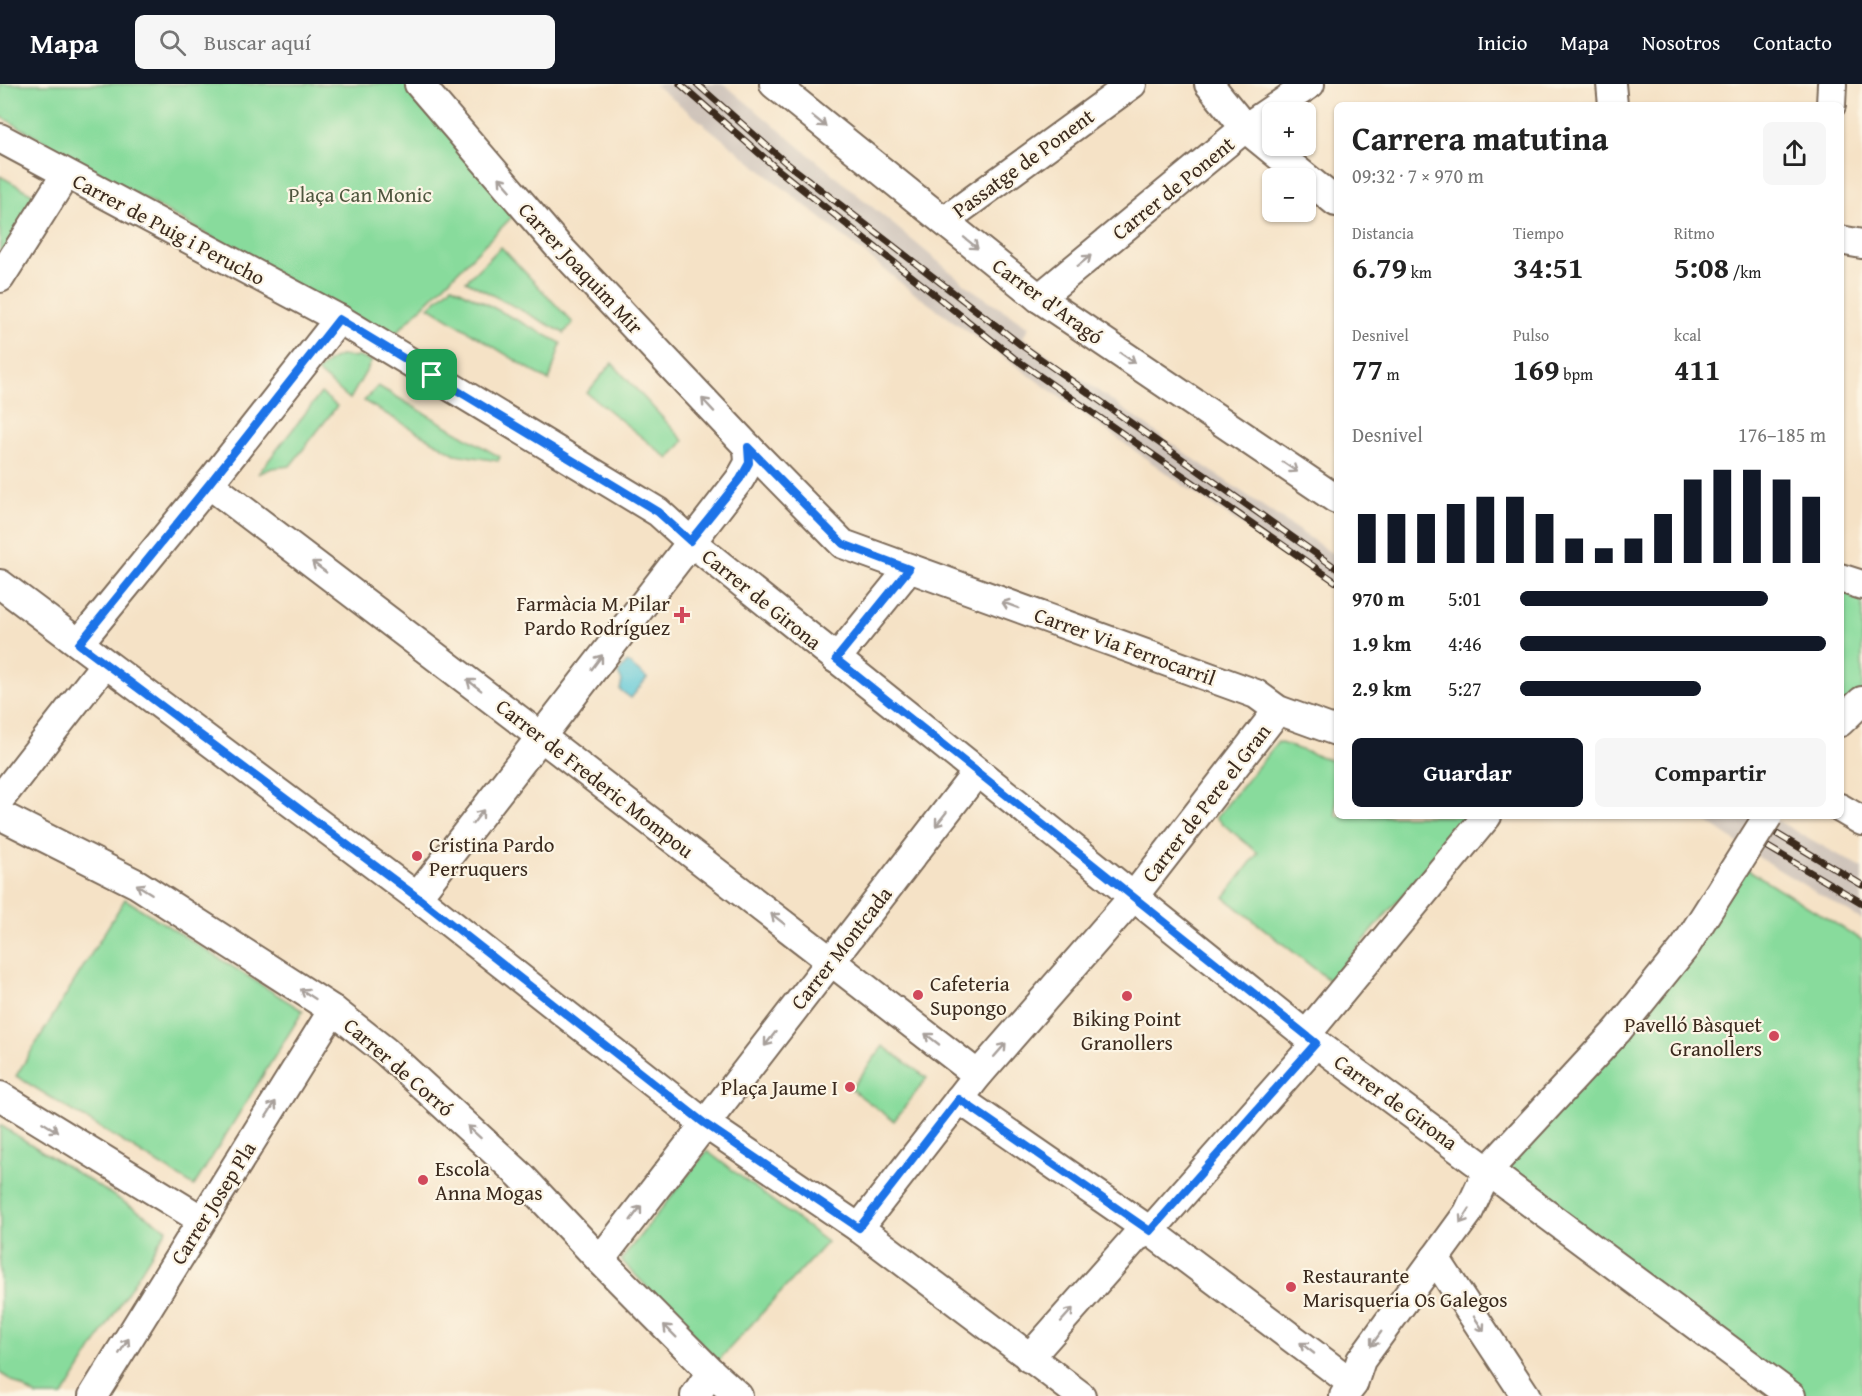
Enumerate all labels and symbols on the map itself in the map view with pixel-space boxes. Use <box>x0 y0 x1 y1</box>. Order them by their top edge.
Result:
street label: Passatge de Ponent <box>946 101 1101 225</box>
one-way arrow <box>811 114 827 127</box>
street label: Carrer de Ponent <box>1105 128 1241 247</box>
street label: Carrer de Puig i Perucho <box>67 165 271 293</box>
one-way arrow <box>498 177 512 192</box>
park label: Plaça Can Monic <box>288 179 432 210</box>
street label: Carrer Joaquim Mir <box>511 195 651 341</box>
one-way arrow <box>963 237 979 250</box>
street label: Carrer d'Aragó <box>986 250 1110 352</box>
one-way arrow <box>1076 255 1092 268</box>
pin <box>406 349 457 400</box>
one-way arrow <box>1120 352 1136 364</box>
one-way arrow <box>701 397 715 412</box>
one-way arrow <box>1281 461 1298 473</box>
street label: Carrer de Girona <box>695 541 829 657</box>
one-way arrow <box>311 561 327 574</box>
place label: Farmàcia M. Pilar Pardo Rodríguez <box>517 588 670 643</box>
one-way arrow <box>1001 598 1020 609</box>
street label: Carrer Via Ferrocarril <box>1030 599 1220 693</box>
marker: Farmàcia M. Pilar Pardo Rodríguez <box>675 608 689 622</box>
one-way arrow <box>591 655 603 671</box>
one-way arrow <box>466 679 482 692</box>
street label: Carrer de Frederic Mompou <box>489 691 701 866</box>
street label: Carrer de Pere el Gran <box>1134 717 1278 889</box>
one-way arrow <box>472 809 485 825</box>
one-way arrow <box>935 810 948 826</box>
place label: Cristina Pardo Perruquers <box>429 829 555 884</box>
marker: Cristina Pardo Perruquers <box>410 849 424 863</box>
street label: Carrer Montcada <box>783 880 899 1016</box>
one-way arrow <box>136 882 153 894</box>
one-way arrow <box>771 913 787 926</box>
place label: Cafeteria Supongo <box>930 968 1010 1023</box>
one-way arrow <box>300 988 317 1000</box>
marker: Cafeteria Supongo <box>911 988 925 1002</box>
marker: Biking Point Granollers <box>1120 989 1134 1003</box>
place label: Biking Point Granollers <box>1073 1003 1182 1058</box>
place label: Pavelló Bàsquet Granollers <box>1624 1009 1763 1064</box>
street label: Carrer de Corró <box>337 1010 461 1124</box>
marker: Pavelló Bàsquet Granollers <box>1767 1029 1781 1043</box>
one-way arrow <box>764 1031 777 1047</box>
one-way arrow <box>924 1033 940 1046</box>
one-way arrow <box>993 1043 1007 1058</box>
street label: Carrer de Girona <box>1328 1046 1464 1158</box>
place label: Plaça Jaume I <box>721 1072 838 1103</box>
marker: Plaça Jaume I <box>843 1080 857 1094</box>
one-way arrow <box>265 1101 277 1118</box>
one-way arrow <box>41 1121 58 1133</box>
one-way arrow <box>466 1125 481 1139</box>
street label: Carrer Josep Pla <box>163 1135 263 1271</box>
place label: Escola Anna Mogas <box>435 1153 543 1208</box>
marker: Escola Anna Mogas <box>416 1173 430 1187</box>
one-way arrow <box>629 1206 642 1222</box>
one-way arrow <box>1458 1207 1470 1224</box>
place label: Restaurante Marisqueria Os Galegos <box>1303 1260 1508 1315</box>
marker: Restaurante Marisqueria Os Galegos <box>1284 1280 1298 1294</box>
one-way arrow <box>1060 1307 1074 1322</box>
one-way arrow <box>1472 1316 1485 1333</box>
one-way arrow <box>662 1323 677 1338</box>
one-way arrow <box>1370 1331 1382 1347</box>
one-way arrow <box>118 1338 130 1355</box>
one-way arrow <box>1299 1342 1315 1355</box>

